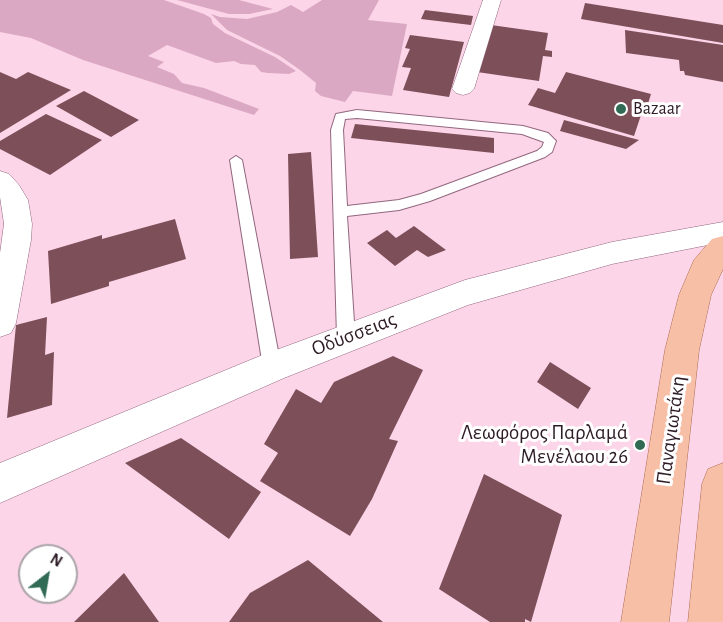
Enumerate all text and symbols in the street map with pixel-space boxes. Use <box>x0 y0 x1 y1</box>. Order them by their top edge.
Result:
place label: Bazaar <box>633 98 681 120</box>
marker: Bazaar <box>614 102 628 116</box>
street label: Οδύσσειας <box>308 306 400 362</box>
street label: Παναγιωτάκη <box>651 374 691 486</box>
place label: Λεωφόρος Παρλαμά Μενέλαου 26 <box>461 420 628 470</box>
marker: Λεωφόρος Παρλαμά Μενέλαου 26 <box>633 438 647 452</box>
north arrow <box>18 544 78 604</box>
text: N <box>47 551 65 570</box>

